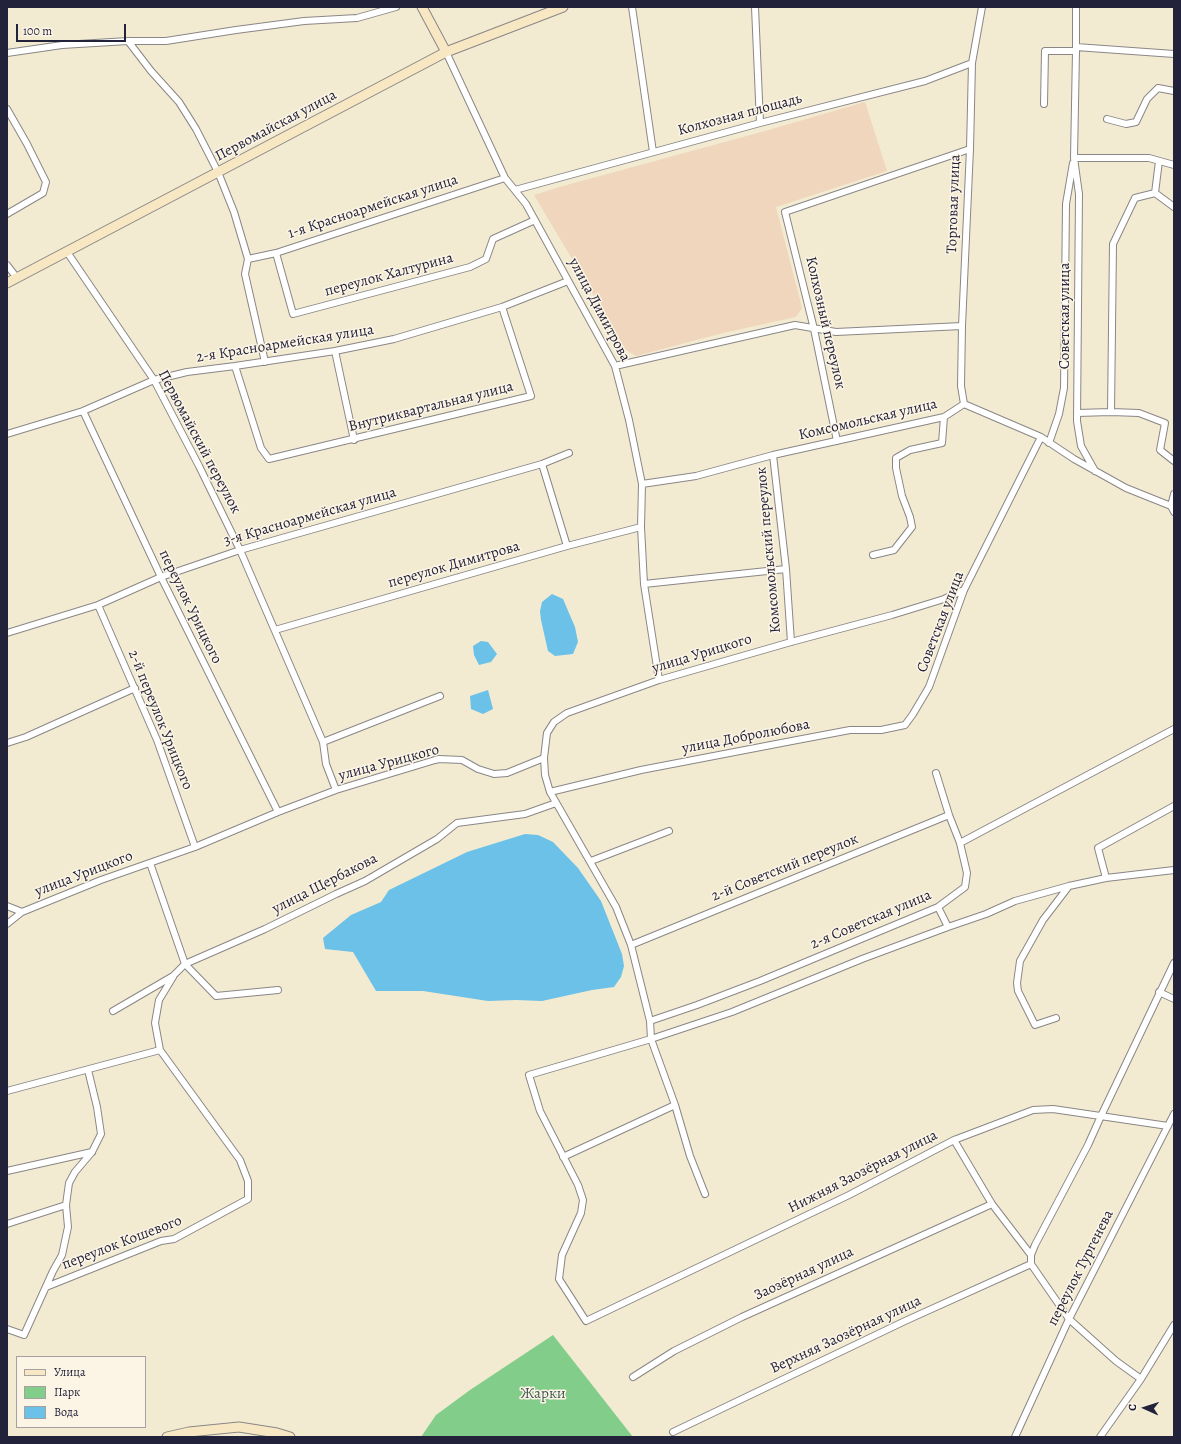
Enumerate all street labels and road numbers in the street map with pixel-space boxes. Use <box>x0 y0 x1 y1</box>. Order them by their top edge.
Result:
street label: Первомайская улица <box>212 86 340 166</box>
street label: Колхозная площадь <box>676 90 804 140</box>
street label: Торговая улица <box>943 154 965 254</box>
street label: 1-я Красноармейская улица <box>286 171 460 243</box>
street label: переулок Халтурина <box>323 249 455 301</box>
street label: улица Димитрова <box>564 255 634 365</box>
street label: Колхозный переулок <box>801 255 849 391</box>
street label: Советская улица <box>1056 263 1074 369</box>
street label: 2-я Красноармейская улица <box>195 321 375 367</box>
street label: Первомайский переулок <box>153 367 245 517</box>
street label: Внутриквартальная улица <box>347 378 515 436</box>
street label: Комсомольская улица <box>797 395 939 445</box>
street label: Комсомольский переулок <box>753 466 785 634</box>
street label: 3-я Красноармейская улица <box>222 484 398 550</box>
street label: переулок Димитрова <box>386 538 522 592</box>
street label: переулок Урицкого <box>155 547 225 667</box>
street label: Советская улица <box>913 569 969 675</box>
street label: улица Урицкого <box>650 630 754 678</box>
street label: 2-й переулок Урицкого <box>124 647 196 793</box>
street label: улица Добролюбова <box>681 716 811 758</box>
street label: улица Урицкого <box>337 741 441 785</box>
street label: 2-й Советский переулок <box>709 830 861 906</box>
street label: улица Урицкого <box>33 847 135 901</box>
street label: улица Щербакова <box>269 850 381 918</box>
street label: 2-я Советская улица <box>808 886 934 954</box>
street label: Нижняя Заозёрная улица <box>785 1126 941 1218</box>
street label: переулок Тургенева <box>1044 1207 1118 1329</box>
street label: переулок Кошевого <box>59 1212 185 1274</box>
street label: Заозёрная улица <box>751 1243 857 1305</box>
street label: Верхняя Заозёрная улица <box>768 1292 924 1378</box>

